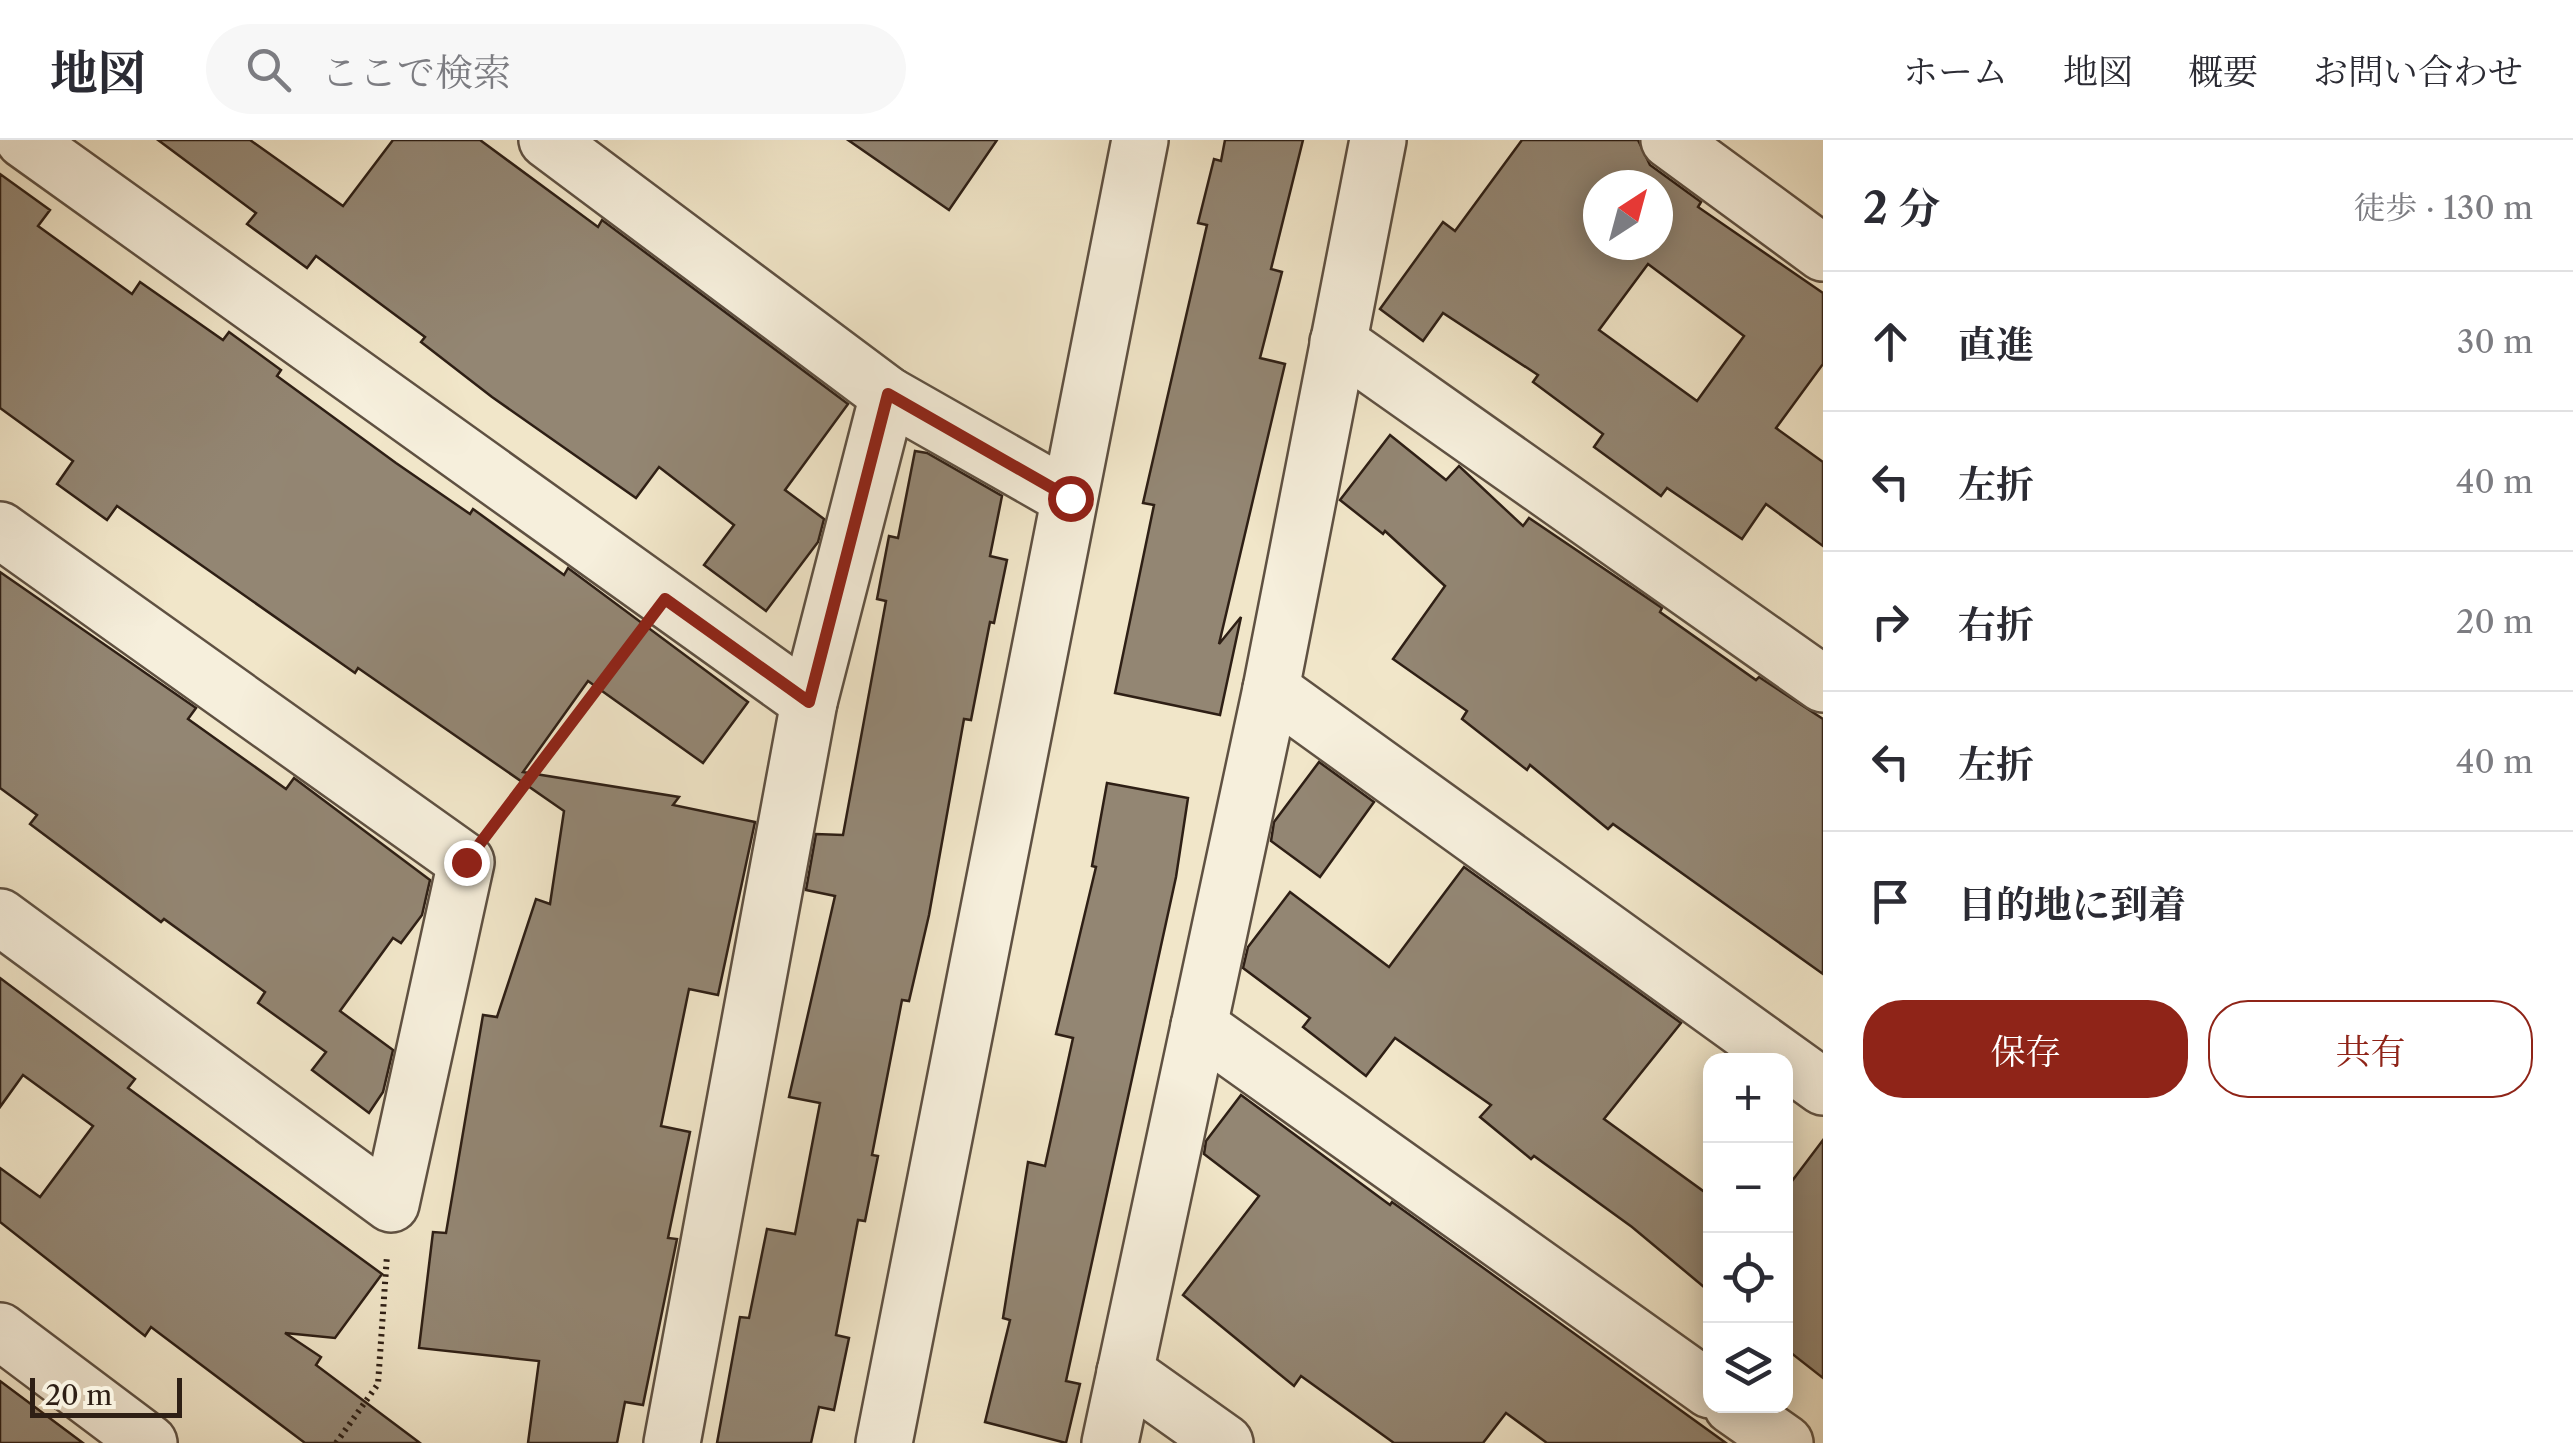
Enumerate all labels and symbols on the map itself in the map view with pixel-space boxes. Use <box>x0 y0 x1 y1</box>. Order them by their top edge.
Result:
north arrow <box>1583 170 1673 260</box>
route start <box>1048 476 1094 522</box>
route end <box>444 840 490 886</box>
scale bar <box>30 1373 182 1418</box>

